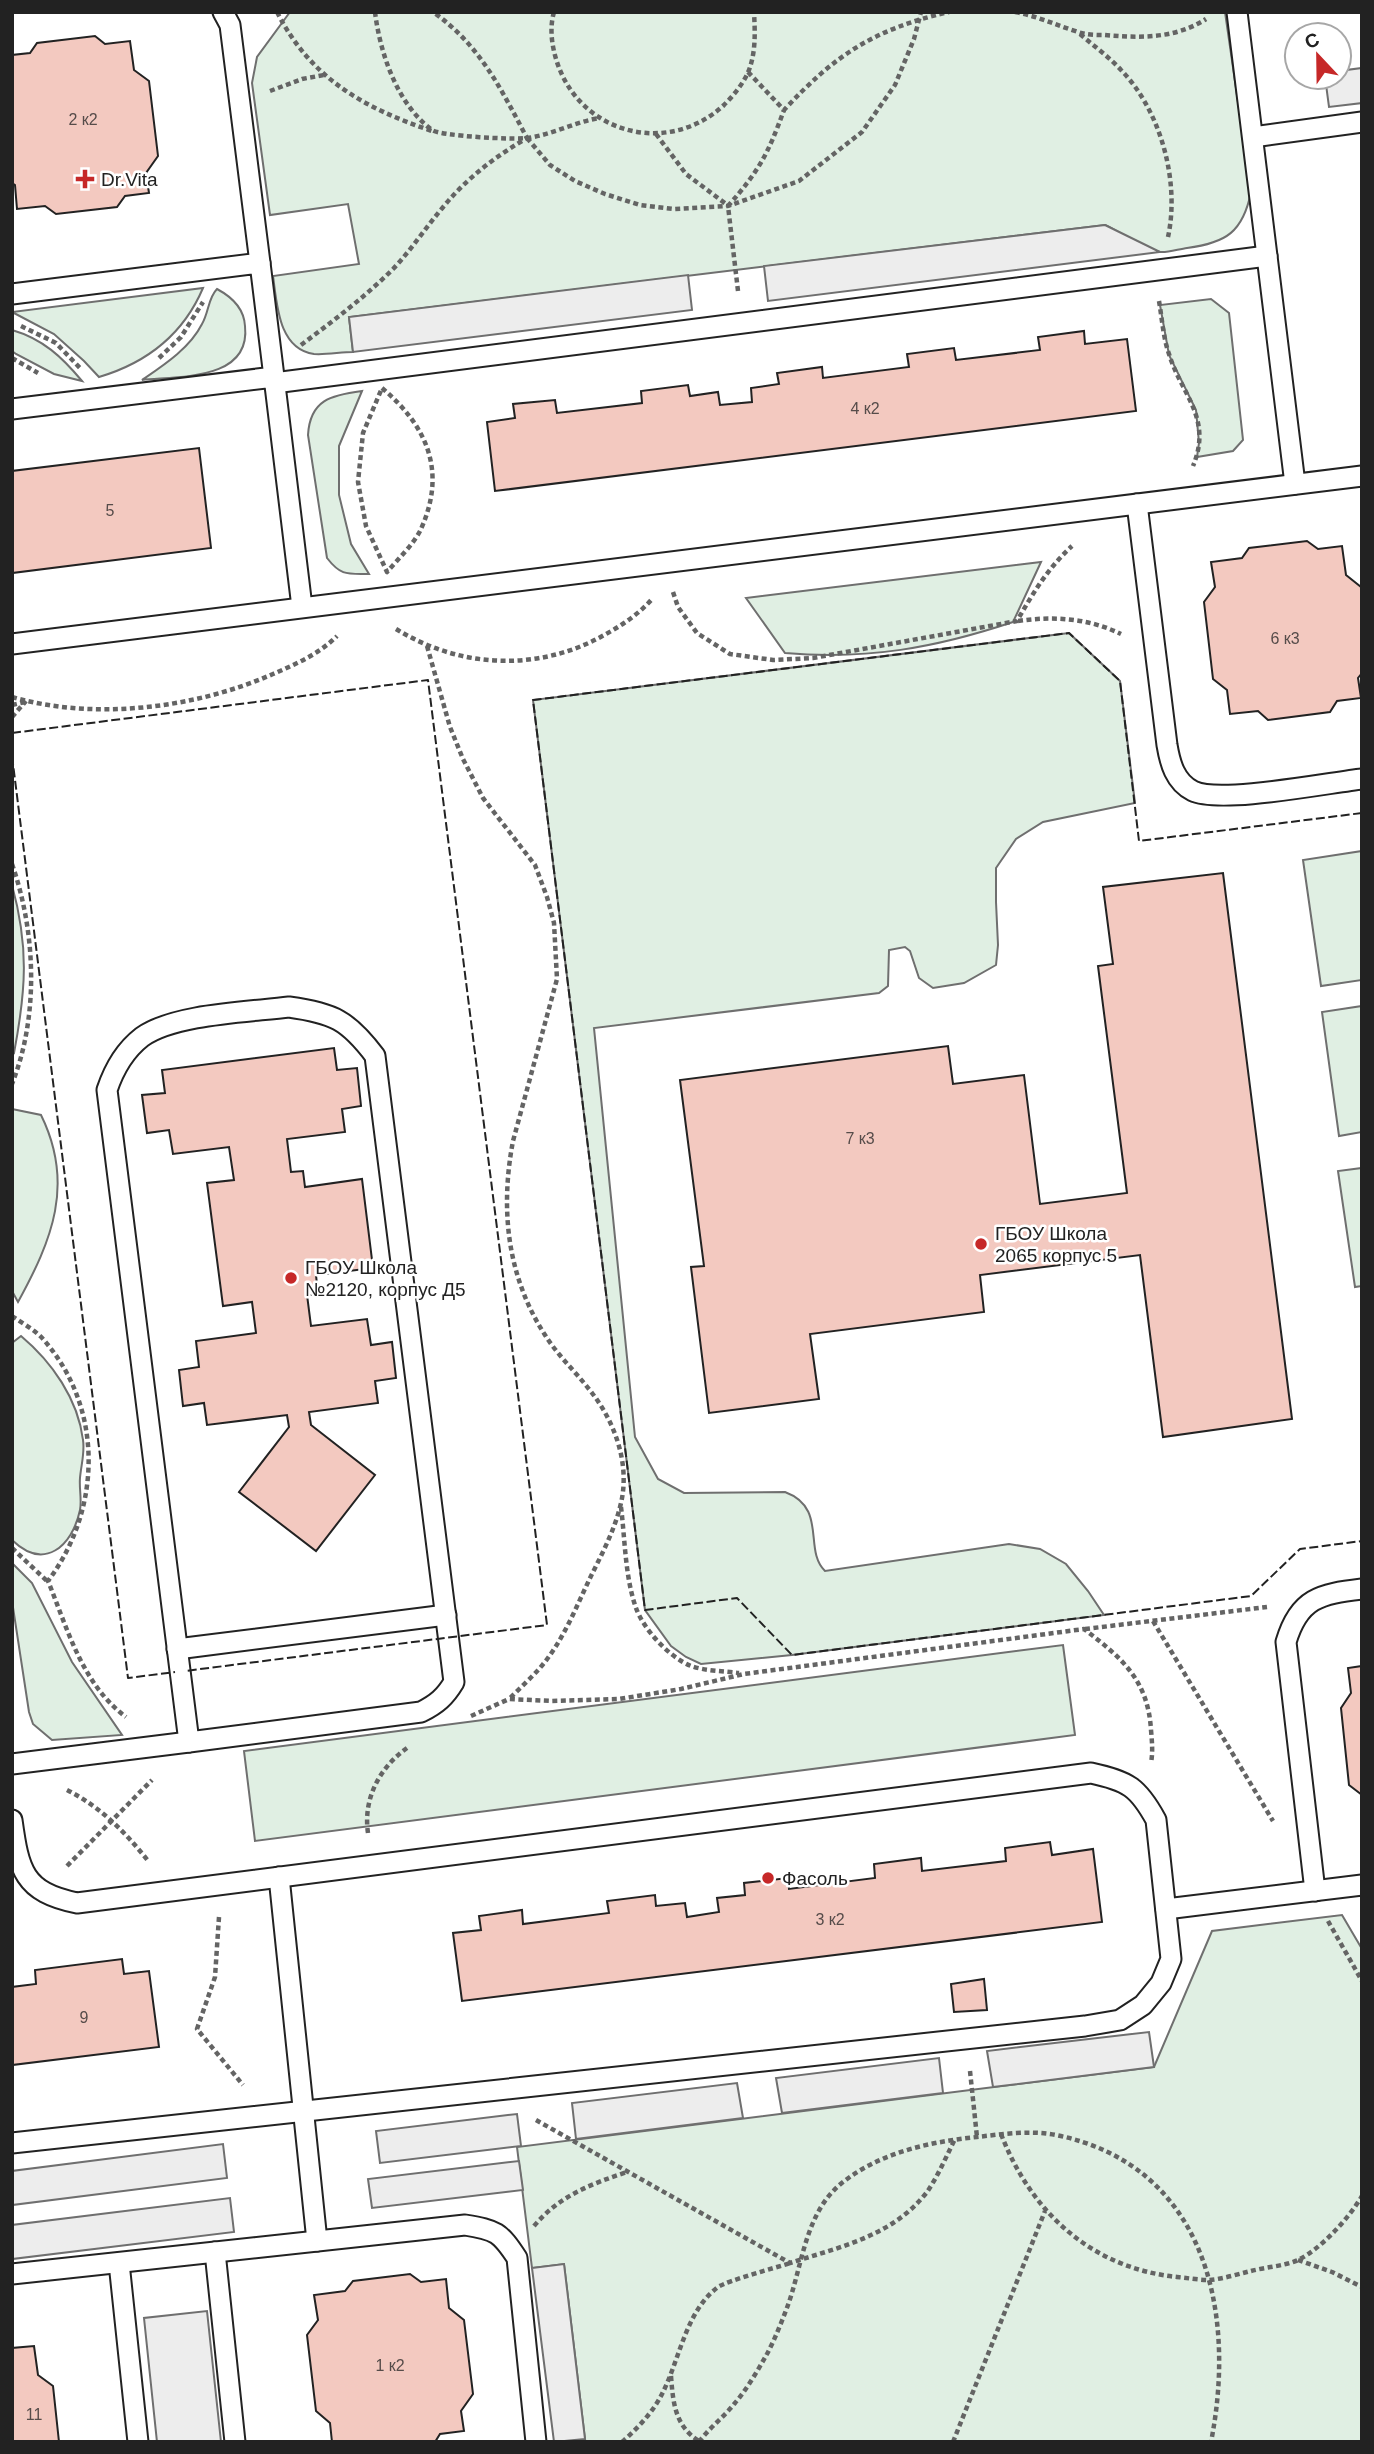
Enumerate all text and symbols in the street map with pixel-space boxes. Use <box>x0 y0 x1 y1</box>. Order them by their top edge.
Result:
north arrow <box>1283 21 1353 91</box>
text: С <box>1302 28 1322 53</box>
house number: 2 к2 <box>68 111 98 128</box>
marker: Dr.Vita <box>75 169 95 189</box>
place label: Dr.Vita <box>101 169 158 190</box>
house number: 4 к2 <box>850 400 880 417</box>
house number: 5 <box>106 502 115 519</box>
house number: 6 к3 <box>1270 630 1300 647</box>
house number: 7 к3 <box>845 1130 875 1147</box>
place label: ГБОУ Школа 2065 корпус 5 <box>995 1223 1117 1266</box>
marker: ГБОУ Школа 2065 корпус 5 <box>973 1236 989 1252</box>
place label: ГБОУ Школа №2120, корпус Д5 <box>305 1257 466 1300</box>
marker: ГБОУ Школа №2120, корпус Д5 <box>283 1270 299 1286</box>
place label: Фасоль <box>782 1868 848 1889</box>
marker: Фасоль <box>760 1870 776 1886</box>
house number: 3 к2 <box>815 1911 845 1928</box>
house number: 9 <box>80 2009 89 2026</box>
house number: 1 к2 <box>375 2357 405 2374</box>
house number: 11 <box>26 2406 42 2423</box>

